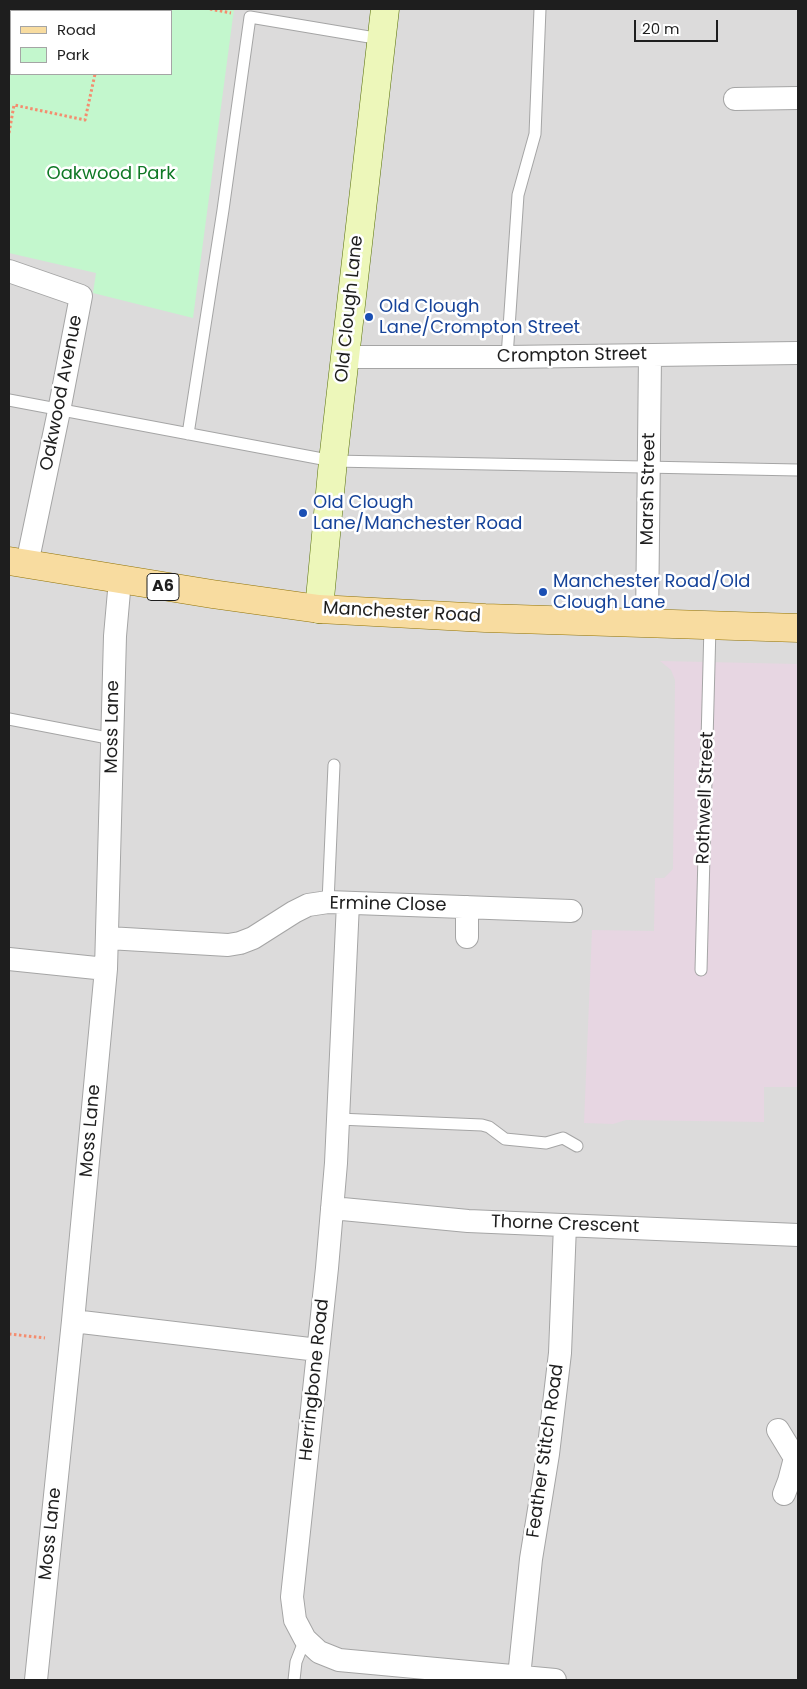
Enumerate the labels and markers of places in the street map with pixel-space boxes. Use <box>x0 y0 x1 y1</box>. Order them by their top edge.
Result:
place label: Old Clough Lane/Crompton Street <box>379 296 580 338</box>
marker: Old Clough Lane/Crompton Street <box>363 311 375 323</box>
place label: Old Clough Lane/Manchester Road <box>313 492 522 534</box>
marker: Old Clough Lane/Manchester Road <box>297 507 309 519</box>
place label: Manchester Road/Old Clough Lane <box>553 571 751 614</box>
marker: Manchester Road/Old Clough Lane <box>537 586 549 598</box>

